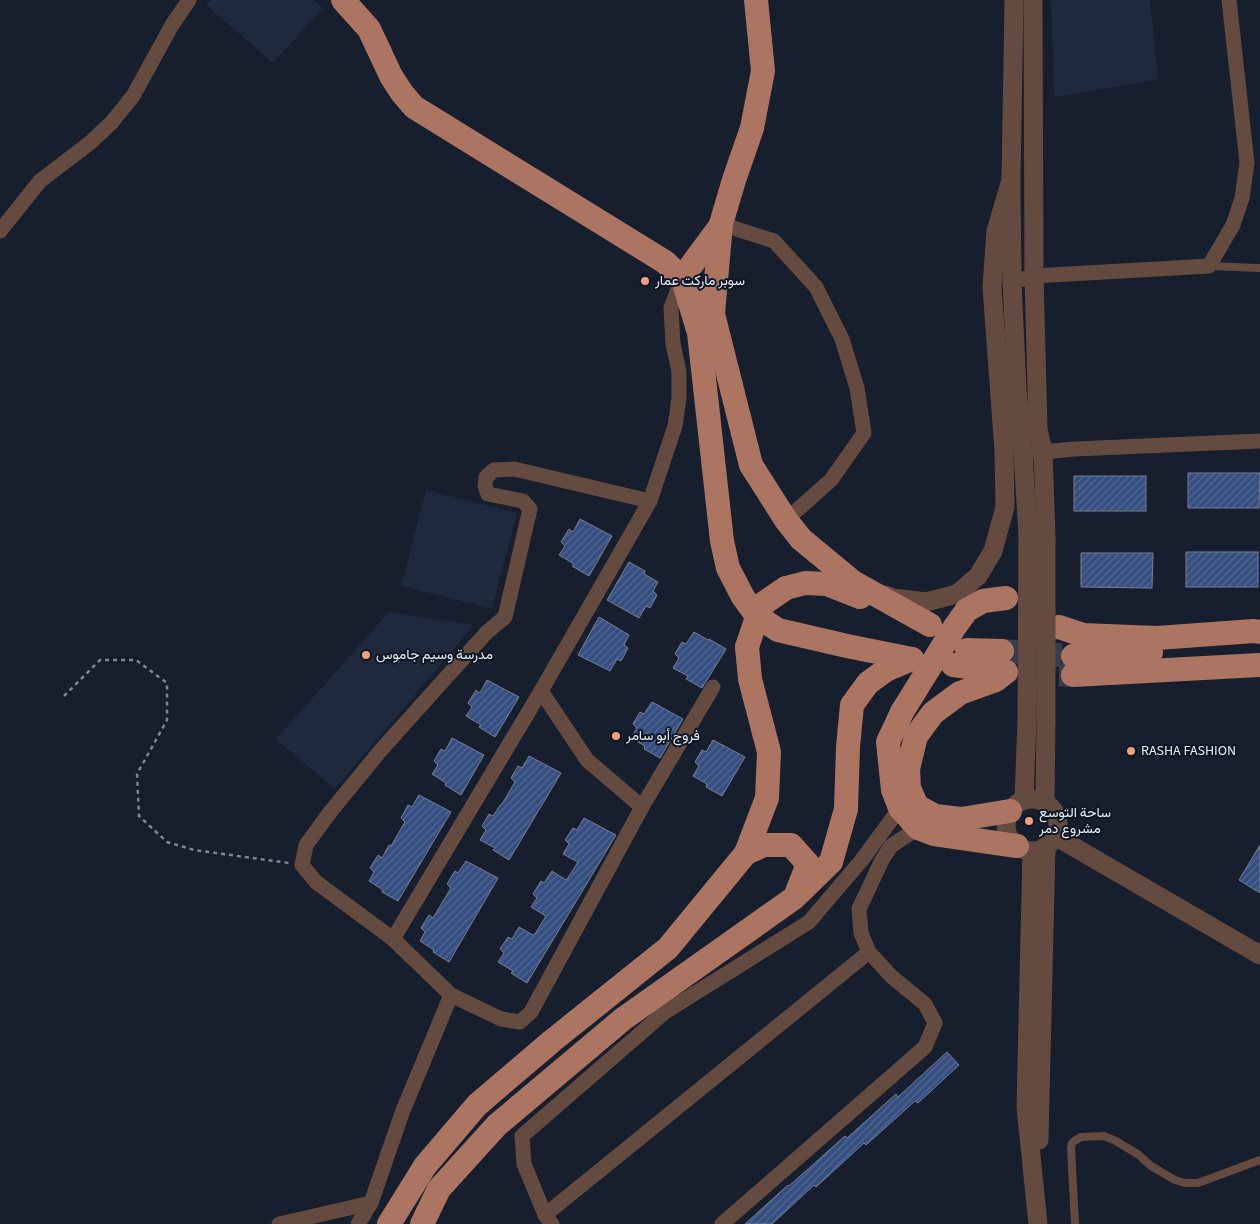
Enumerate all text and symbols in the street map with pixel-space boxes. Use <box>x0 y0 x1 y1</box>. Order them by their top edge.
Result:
place label: سوبر ماركت عمار <box>654 271 745 291</box>
marker: سوبر ماركت عمار <box>639 275 651 287</box>
place label: مدرسة وسيم جاموس <box>376 645 493 665</box>
marker: مدرسة وسيم جاموس <box>360 649 372 661</box>
place label: فروج أبو سامر <box>625 726 700 746</box>
marker: فروج أبو سامر <box>610 730 622 742</box>
place label: RASHA FASHION <box>1141 741 1236 761</box>
marker: RASHA FASHION <box>1125 745 1137 757</box>
place label: ساحة التوسع مشروع دمر <box>1038 803 1111 839</box>
marker: ساحة التوسع مشروع دمر <box>1023 815 1035 827</box>

